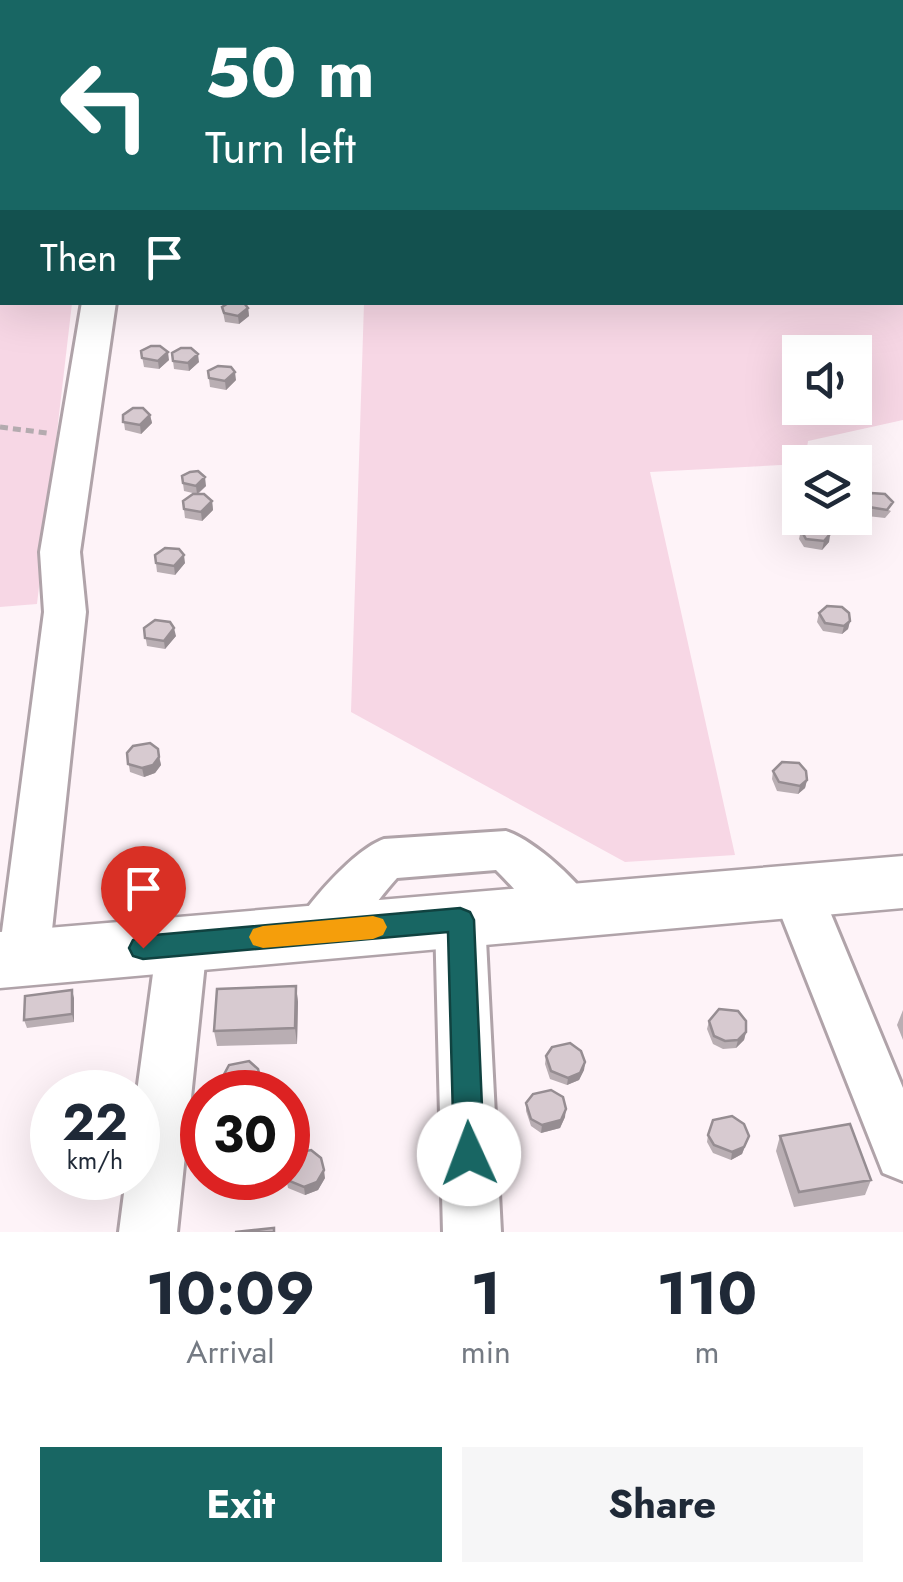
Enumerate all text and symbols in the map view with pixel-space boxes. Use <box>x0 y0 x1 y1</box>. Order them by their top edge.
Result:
text: 50 m <box>205 22 375 123</box>
icon: left <box>40 40 170 170</box>
text: Turn left <box>205 115 356 180</box>
text: Then <box>40 230 117 285</box>
icon: arrive <box>137 230 192 285</box>
map controls <box>782 335 872 535</box>
button: sound <box>782 335 872 425</box>
button: layers <box>782 445 872 535</box>
pin <box>101 846 186 949</box>
icon: arrive <box>116 861 171 916</box>
speed limit sign: 30 <box>180 1070 310 1200</box>
text: 22 <box>62 1086 128 1159</box>
position arrow <box>417 1102 521 1206</box>
text: km/h <box>67 1142 123 1178</box>
text: 10:09 <box>146 1250 315 1337</box>
text: 1 <box>471 1250 501 1337</box>
text: 110 <box>657 1250 757 1337</box>
text: Arrival <box>186 1329 275 1375</box>
text: min <box>461 1329 511 1375</box>
text: m <box>694 1329 719 1375</box>
button: Exit <box>40 1447 442 1562</box>
button: Share <box>462 1447 863 1562</box>

